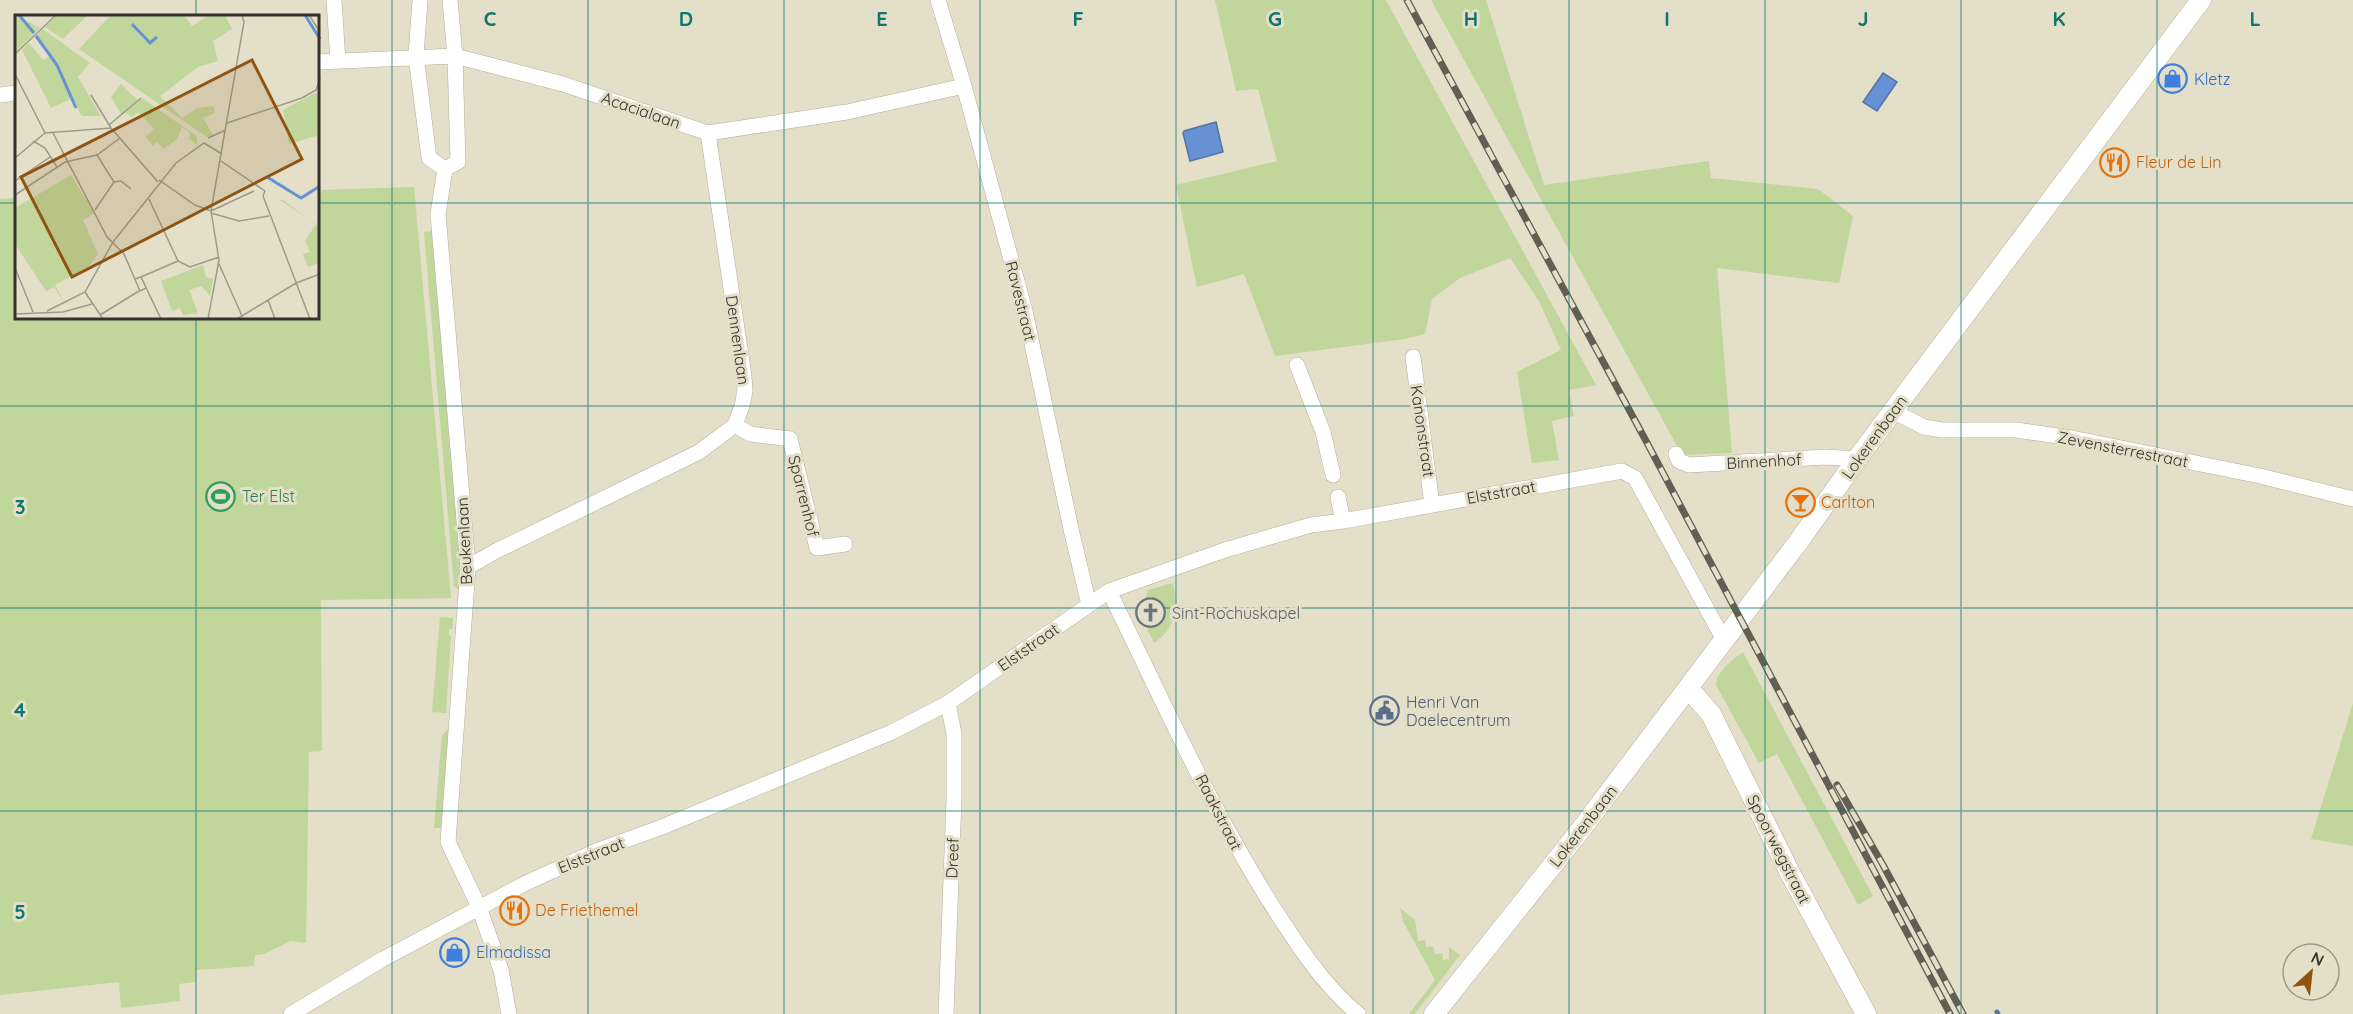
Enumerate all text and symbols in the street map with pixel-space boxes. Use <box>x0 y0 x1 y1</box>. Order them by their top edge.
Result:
text: C <box>484 6 497 31</box>
text: D <box>679 6 693 31</box>
text: E <box>876 6 888 31</box>
text: F <box>1072 6 1084 31</box>
text: G <box>1268 6 1282 31</box>
text: H <box>1464 6 1478 31</box>
text: I <box>1664 6 1670 31</box>
text: J <box>1857 6 1869 31</box>
text: K <box>2052 6 2066 31</box>
text: L <box>2249 6 2261 31</box>
inset map <box>15 15 320 320</box>
shop icon: Kletz <box>2157 63 2189 95</box>
place label: Kletz <box>2194 69 2230 89</box>
street label: Acacialaan <box>599 87 683 133</box>
restaurant icon: Fleur de Lin <box>2099 146 2131 178</box>
place label: Fleur de Lin <box>2136 152 2222 172</box>
street label: Ravestraat <box>1001 259 1041 343</box>
street label: Dennenlaan <box>722 294 754 386</box>
street label: Kanonstraat <box>1407 384 1439 478</box>
street label: Lokerenbaan <box>1837 391 1911 483</box>
street label: Zevensterrestraat <box>2056 427 2190 471</box>
street label: Binnenhof <box>1726 449 1802 473</box>
street label: Sparrenhof <box>784 453 824 539</box>
street label: Elststraat <box>1465 476 1537 508</box>
sports icon: Ter Elst <box>205 480 237 512</box>
place label: Ter Elst <box>242 486 295 506</box>
bar icon: Carlton <box>1784 486 1816 518</box>
place label: Carlton <box>1821 492 1875 512</box>
text: 3 <box>15 494 25 519</box>
street label: Beukenlaan <box>452 497 476 585</box>
church icon: Sint-Rochuskapel <box>1135 597 1167 629</box>
place label: Sint-Rochuskapel <box>1172 603 1300 623</box>
street label: Elststraat <box>994 619 1062 675</box>
place label: Henri Van Daelecentrum <box>1406 692 1511 730</box>
public building icon: Henri Van Daelecentrum <box>1369 695 1401 727</box>
text: 4 <box>14 697 26 722</box>
street label: Raakstraat <box>1191 771 1247 853</box>
street label: Lokerenbaan <box>1545 781 1621 871</box>
street label: Spoorwegstraat <box>1743 791 1815 907</box>
street label: Elststraat <box>555 833 627 877</box>
street label: Dreef <box>941 837 963 879</box>
restaurant icon: De Friethemel <box>498 894 530 926</box>
text: 5 <box>14 899 26 924</box>
place label: De Friethemel <box>535 900 638 920</box>
shop icon: Elmadissa <box>439 936 471 968</box>
place label: Elmadissa <box>476 942 551 962</box>
north arrow <box>2281 942 2341 1002</box>
text: N <box>2308 947 2328 970</box>

